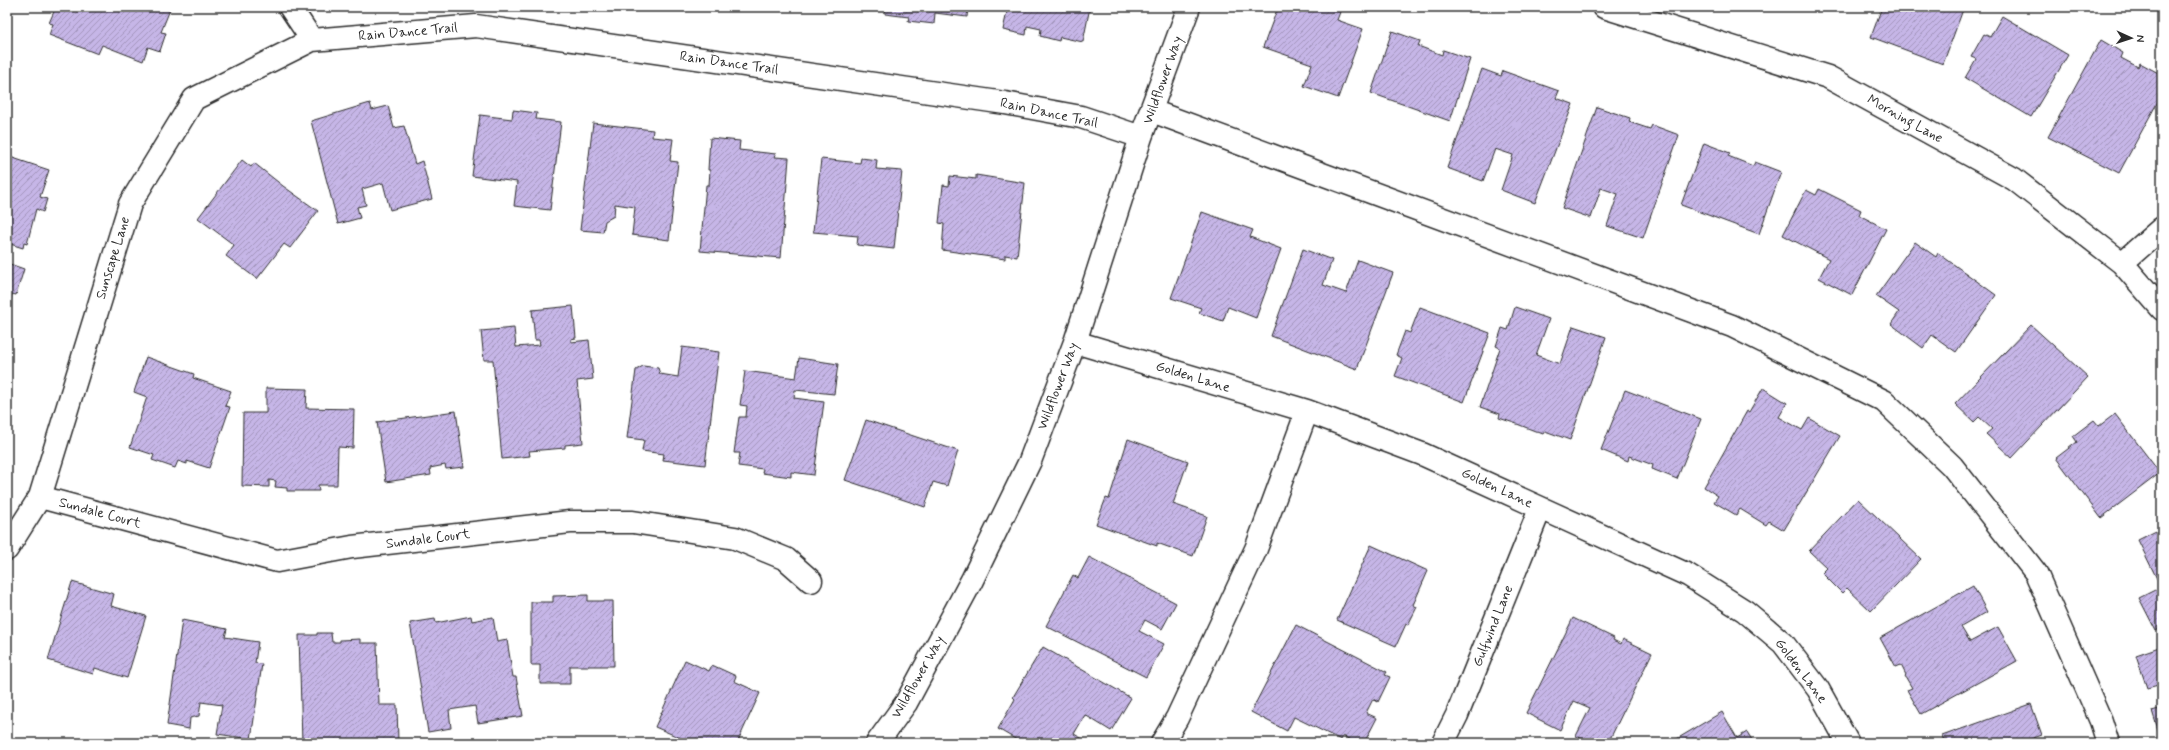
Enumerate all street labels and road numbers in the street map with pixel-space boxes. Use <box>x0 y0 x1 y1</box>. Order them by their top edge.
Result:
street label: Rain Dance Trail <box>358 19 458 45</box>
street label: Wildflower Way <box>1139 34 1187 126</box>
street label: Rain Dance Trail <box>679 47 779 79</box>
street label: Morning Lane <box>1863 91 1946 149</box>
street label: Rain Dance Trail <box>999 94 1099 132</box>
street label: Sunscape Lane <box>92 214 134 302</box>
street label: Wildflower Way <box>1033 340 1083 432</box>
street label: Golden Lane <box>1154 357 1232 397</box>
street label: Golden Lane <box>1458 464 1536 512</box>
street label: Sundale Court <box>57 493 144 533</box>
street label: Sundale Court <box>385 525 472 553</box>
street label: Gulfwind Lane <box>1468 583 1518 669</box>
street label: Wildflower Way <box>887 633 949 721</box>
street label: Golden Lane <box>1771 635 1831 707</box>

